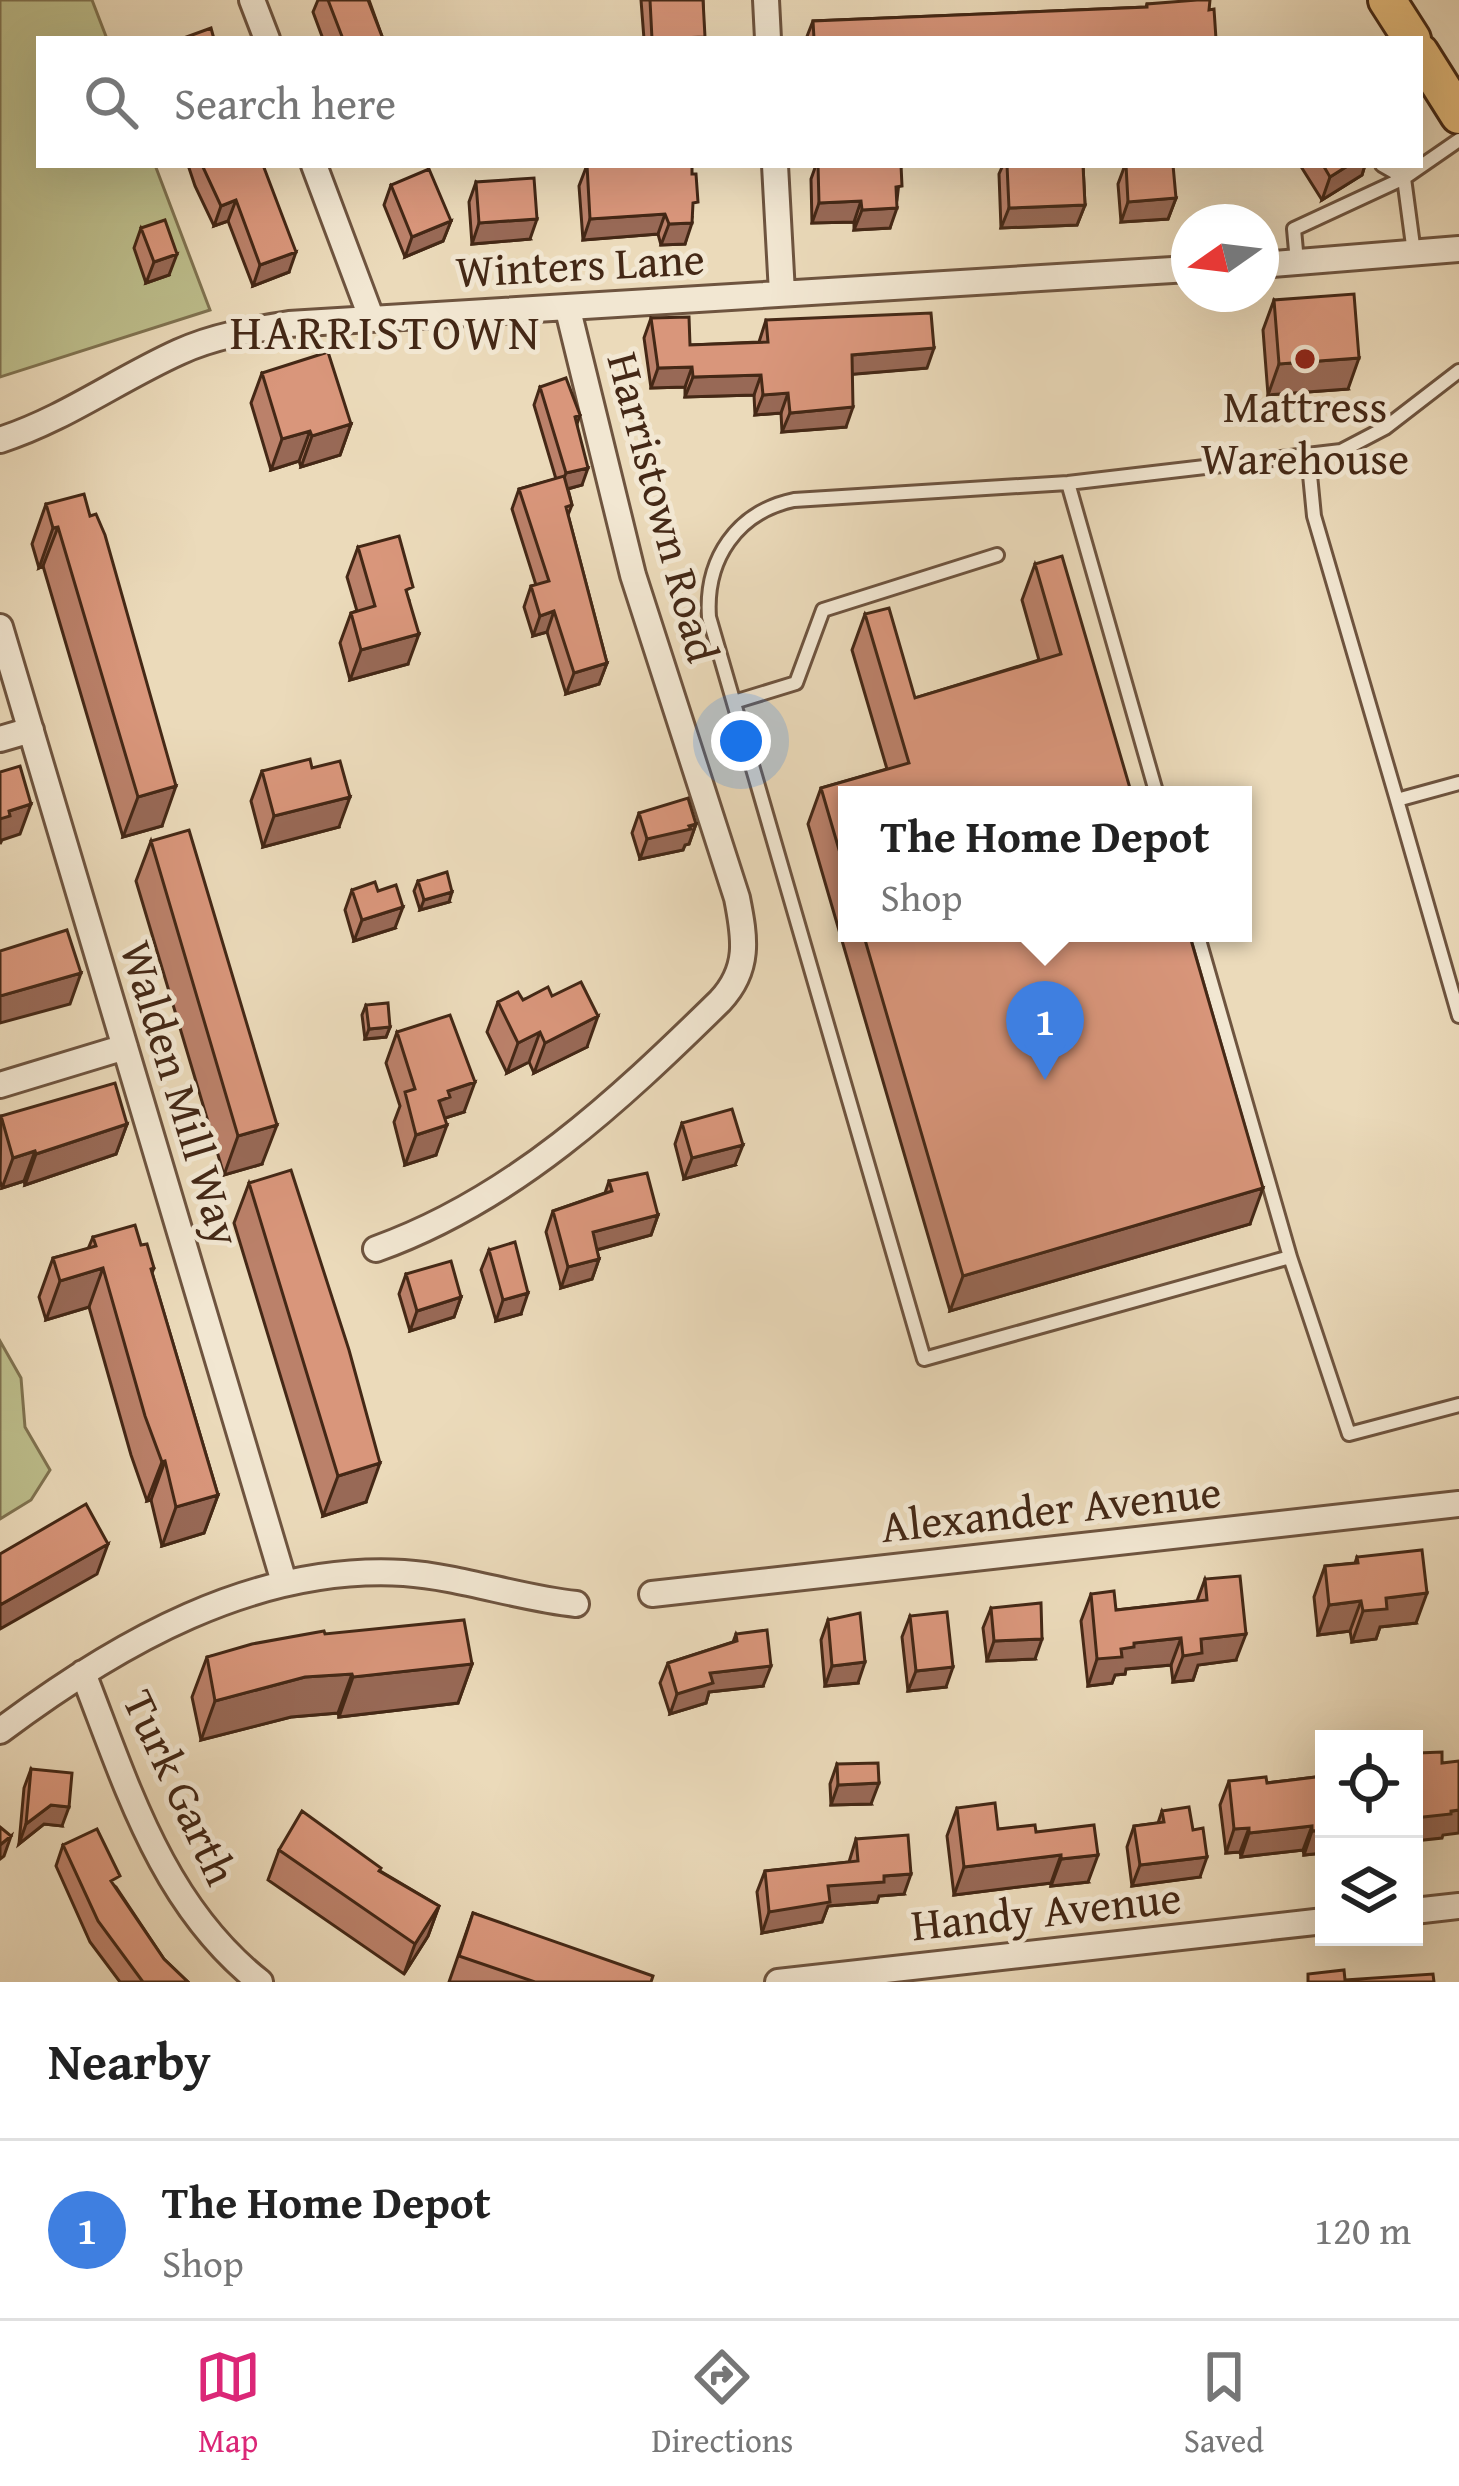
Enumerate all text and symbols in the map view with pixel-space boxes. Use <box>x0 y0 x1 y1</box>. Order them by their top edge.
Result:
search box <box>36 36 1423 168</box>
icon: search <box>78 69 144 135</box>
text: Search here <box>174 70 396 135</box>
north arrow <box>1171 204 1279 312</box>
street label: Winters Lane <box>454 225 706 303</box>
district label: HARRISTOWN <box>230 296 542 367</box>
street label: Harristown Road <box>591 345 737 669</box>
marker: Mattress Warehouse <box>1292 346 1318 372</box>
place label: Mattress Warehouse <box>1201 373 1409 490</box>
your location <box>711 711 771 771</box>
popup <box>838 786 1252 942</box>
text: The Home Depot <box>881 803 1209 868</box>
text: Shop <box>881 868 962 925</box>
street label: Walden Mill Way <box>105 933 259 1254</box>
pin: 1 <box>1006 981 1084 1080</box>
street label: Alexander Avenue <box>878 1458 1224 1558</box>
street label: Turk Garth <box>108 1679 254 1895</box>
map controls <box>1315 1730 1423 1946</box>
button: locate <box>1315 1730 1423 1838</box>
button: layers <box>1315 1838 1423 1946</box>
street label: Handy Avenue <box>908 1864 1184 1956</box>
text: Nearby <box>48 2023 211 2098</box>
text: The Home Depot <box>162 2169 491 2234</box>
text: 1 <box>77 2201 97 2258</box>
text: 120 m <box>1314 2201 1411 2258</box>
text: Shop <box>162 2234 244 2291</box>
tab: Map <box>195 2344 261 2464</box>
tab: Directions <box>652 2344 793 2464</box>
tab: Saved <box>1184 2344 1264 2464</box>

